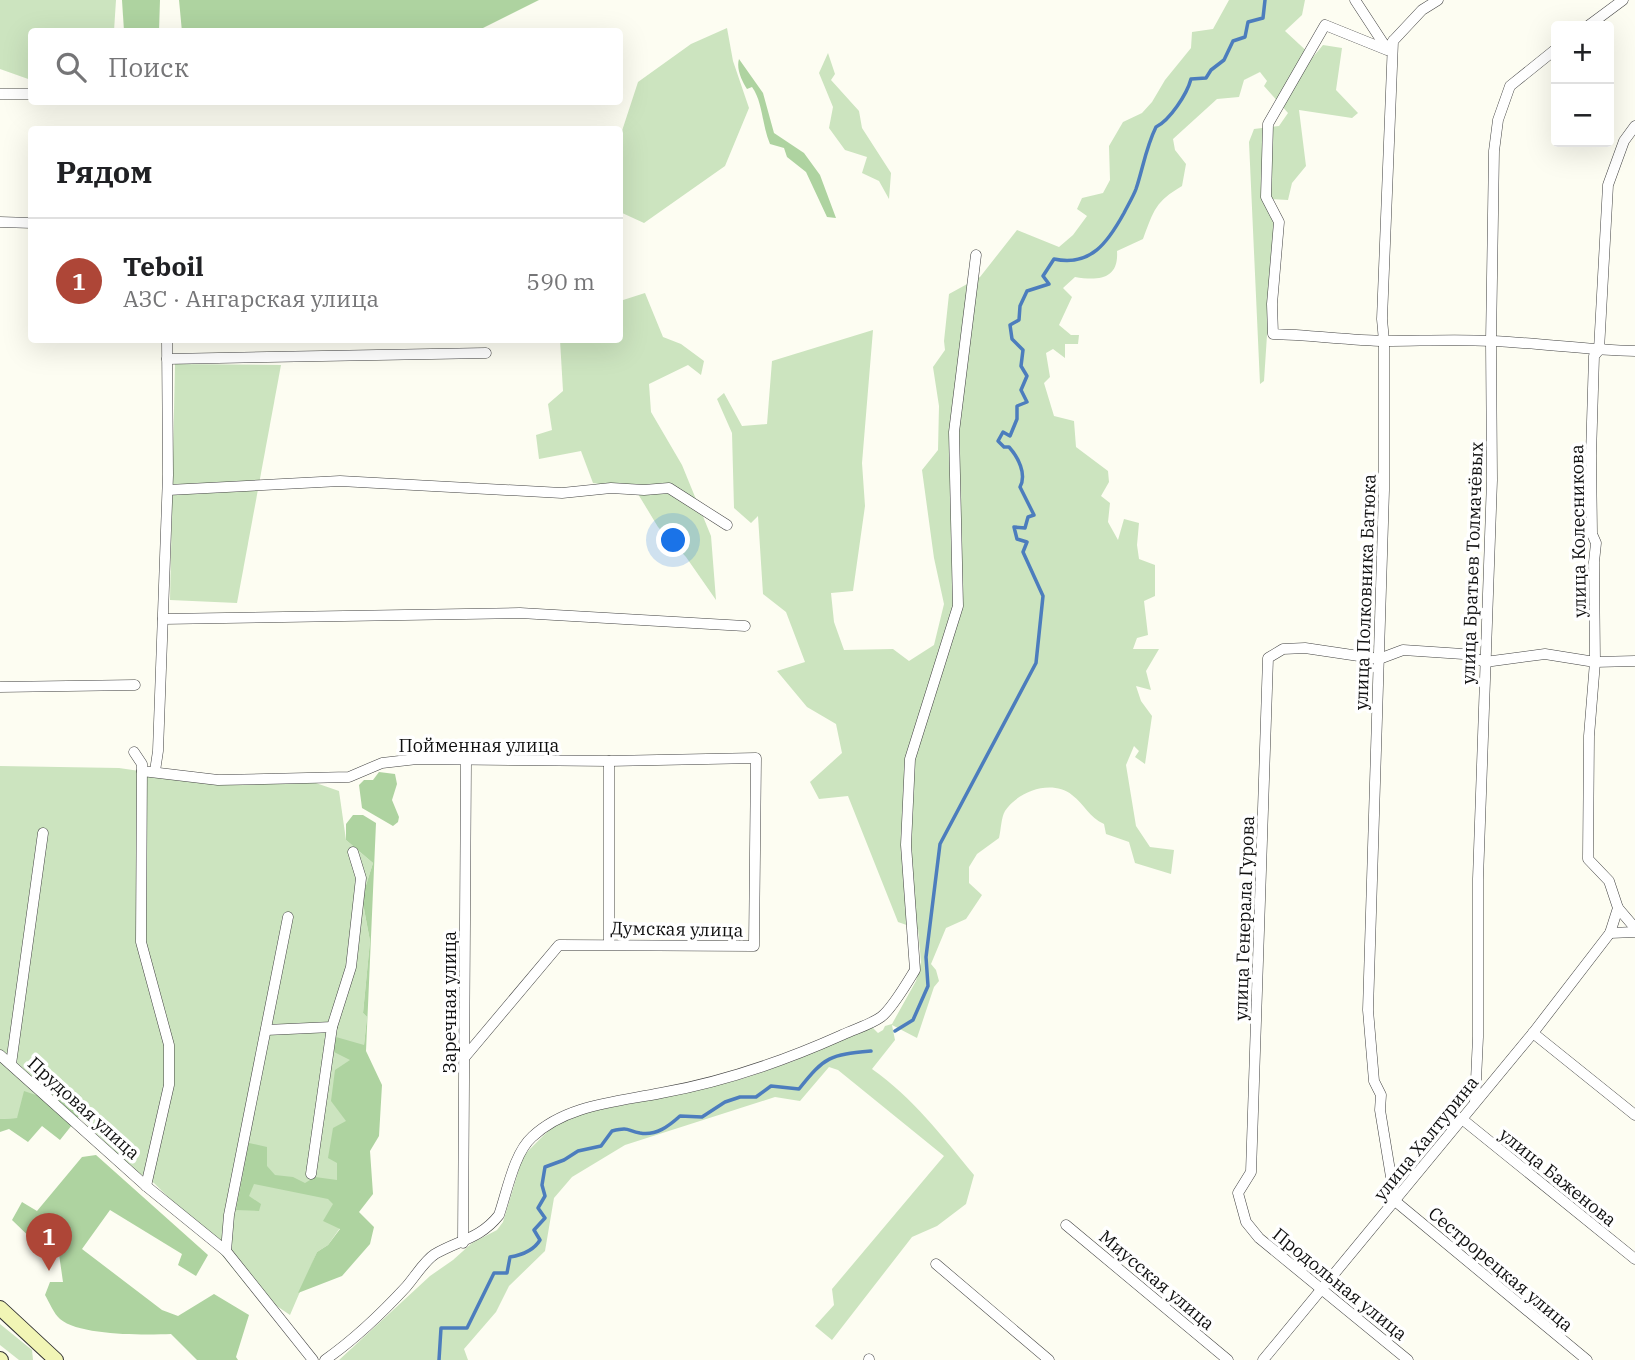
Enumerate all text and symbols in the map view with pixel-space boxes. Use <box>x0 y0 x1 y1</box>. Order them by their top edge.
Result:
map controls <box>1551 21 1614 147</box>
button: + <box>1551 21 1614 84</box>
search box <box>28 28 623 105</box>
icon: search <box>52 48 90 86</box>
text: Поиск <box>108 50 189 84</box>
button: − <box>1551 84 1614 147</box>
text: Рядом <box>56 152 152 191</box>
text: Teboil <box>123 249 204 283</box>
text: 1 <box>72 266 86 296</box>
text: 590 m <box>526 266 595 296</box>
text: АЗС · Ангарская улица <box>123 283 379 313</box>
street label: улица Братьев Толмачёвых <box>1456 441 1488 685</box>
street label: улица Колесникова <box>1565 444 1591 618</box>
street label: улица Полковника Батюка <box>1349 473 1381 711</box>
your location <box>656 523 690 557</box>
street label: Пойменная улица <box>399 734 560 757</box>
street label: улица Генерала Гурова <box>1229 815 1259 1021</box>
street label: Думская улица <box>610 916 744 942</box>
street label: Заречная улица <box>438 931 461 1073</box>
street label: Прудовая улица <box>23 1052 145 1164</box>
street label: улица Халтурина <box>1369 1071 1483 1205</box>
street label: улица Баженова <box>1495 1123 1621 1231</box>
street label: Сестрорецкая улица <box>1424 1202 1578 1336</box>
pin: 1 <box>26 1213 72 1271</box>
street label: Продольная улица <box>1268 1223 1412 1345</box>
street label: Миусская улица <box>1095 1225 1220 1335</box>

